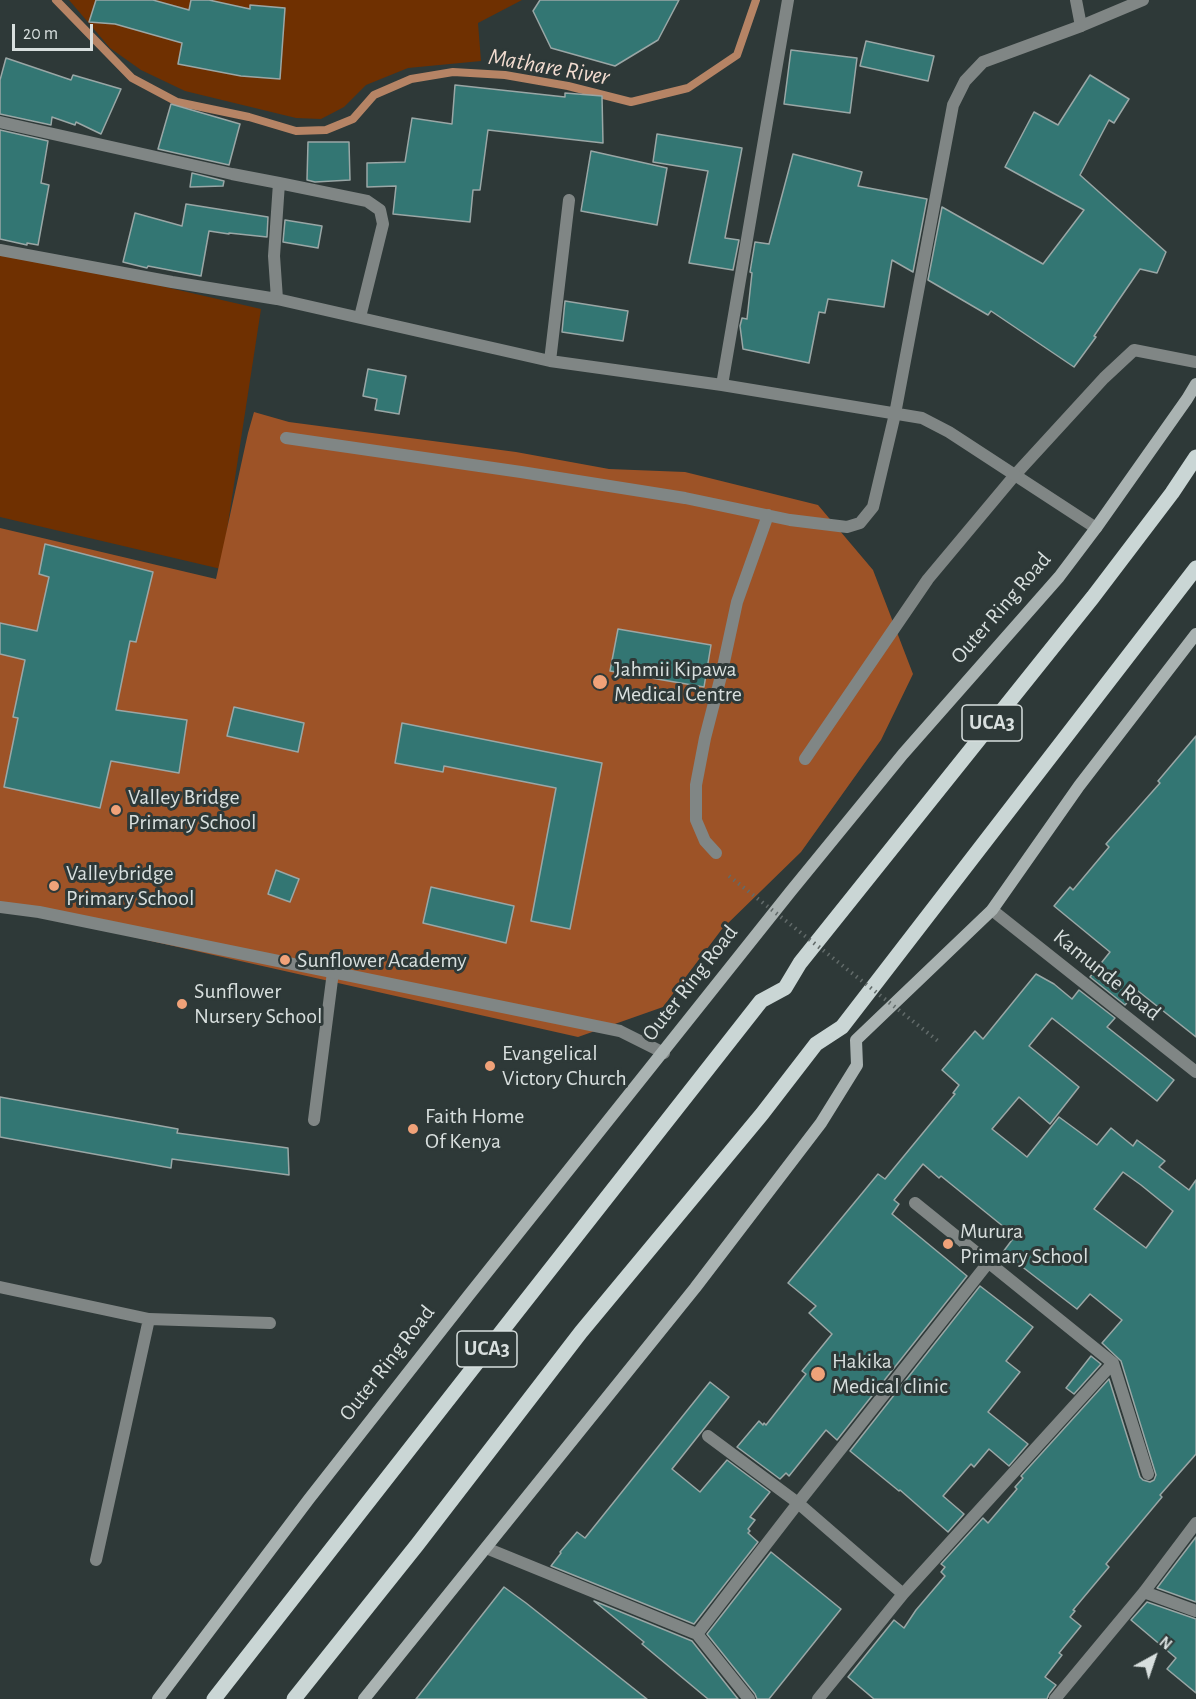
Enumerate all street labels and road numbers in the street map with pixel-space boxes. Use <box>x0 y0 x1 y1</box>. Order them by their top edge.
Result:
street label: Outer Ring Road <box>945 547 1057 669</box>
road number: UCA3 <box>962 705 1022 741</box>
street label: Outer Ring Road <box>637 920 743 1046</box>
street label: Kamunde Road <box>1048 924 1166 1026</box>
street label: Outer Ring Road <box>334 1300 440 1426</box>
road number: UCA3 <box>457 1331 517 1367</box>

